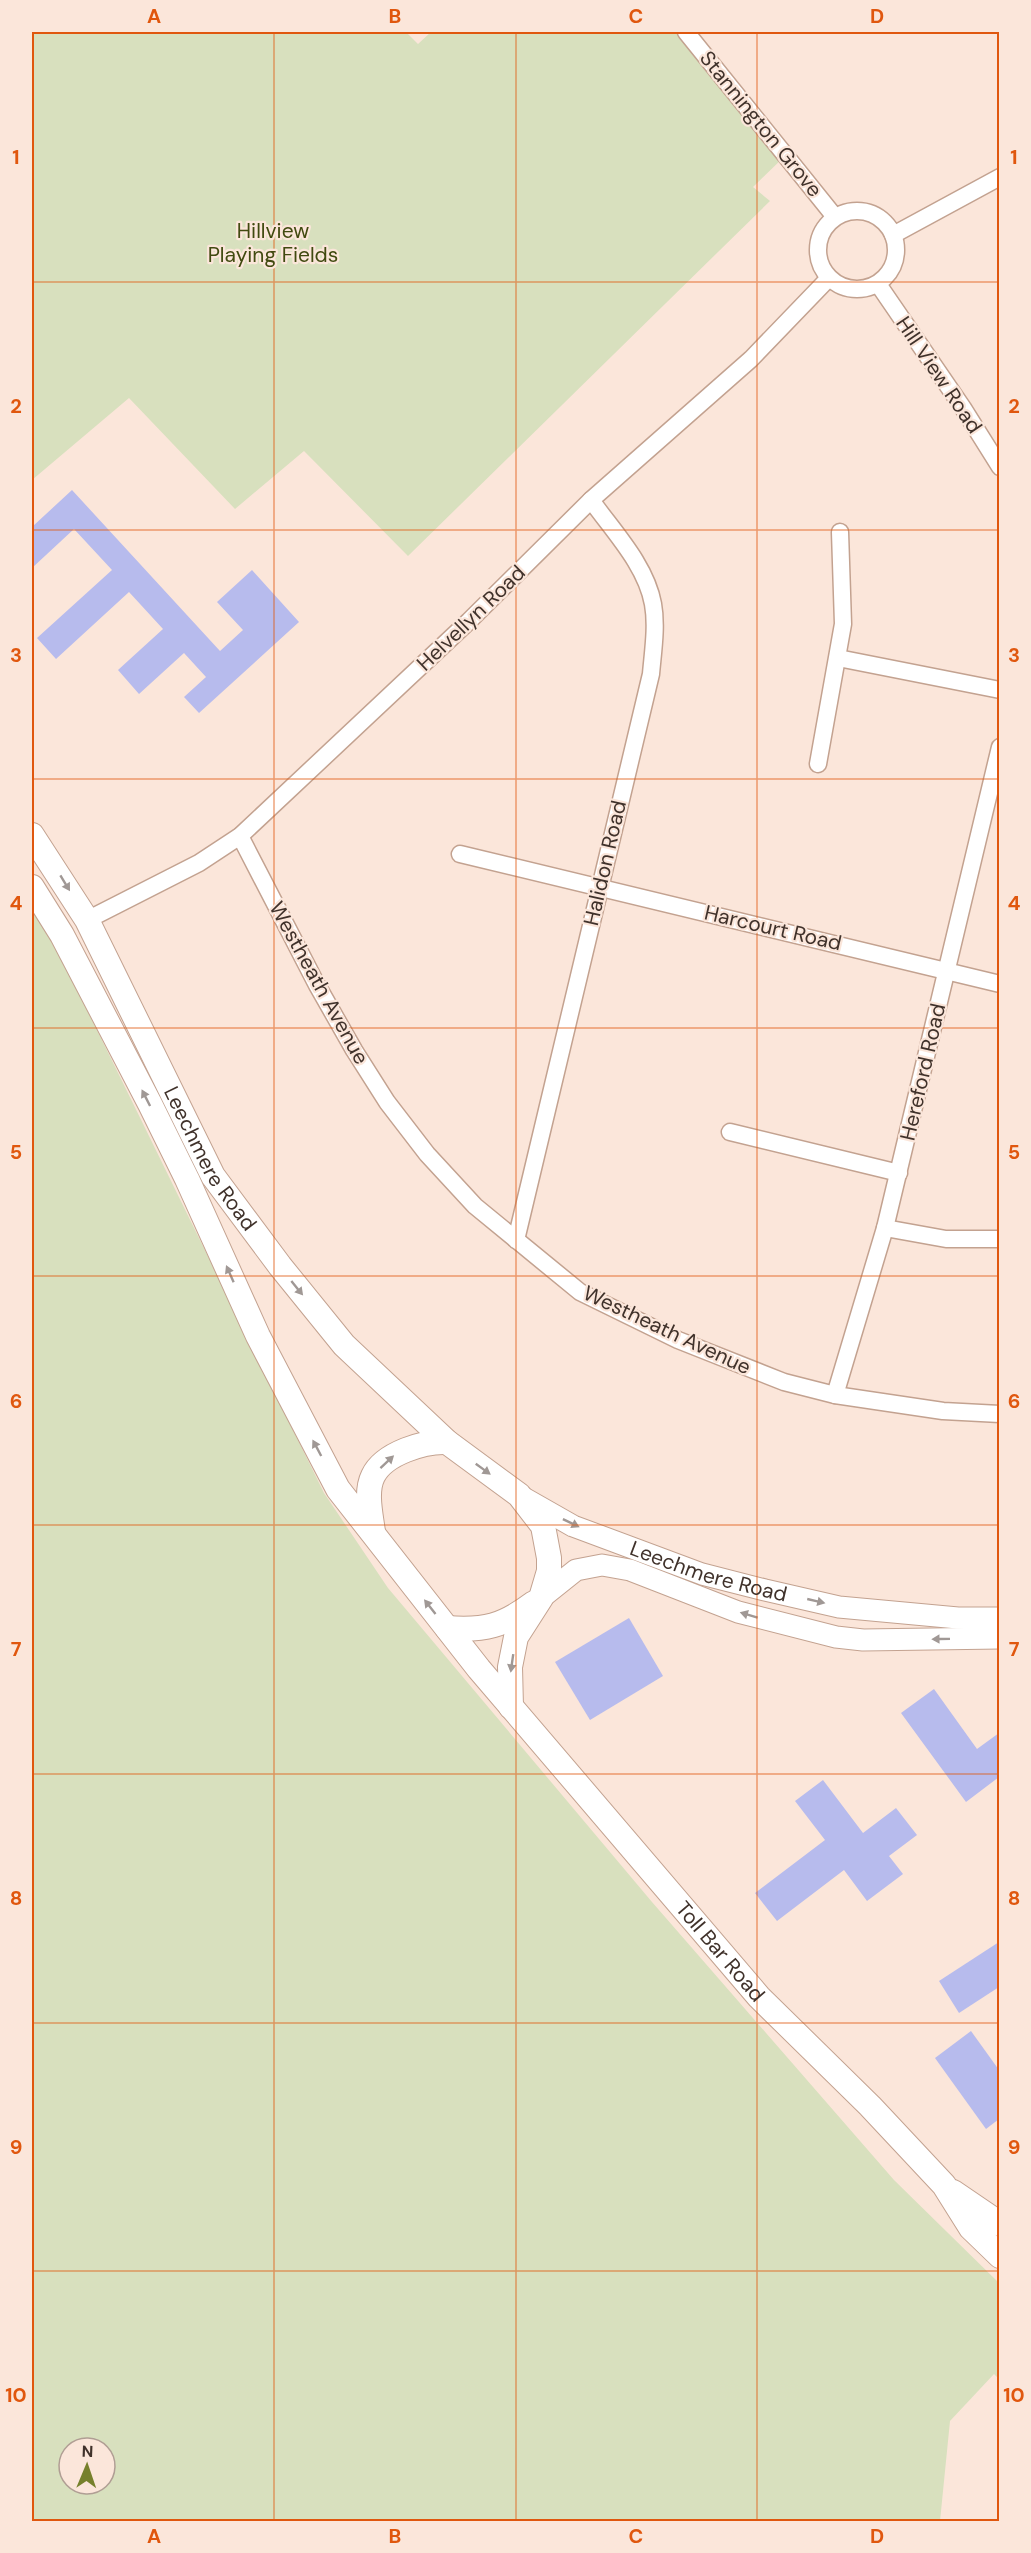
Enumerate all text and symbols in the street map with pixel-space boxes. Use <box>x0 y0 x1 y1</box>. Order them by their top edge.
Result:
text: A <box>147 3 161 29</box>
text: B <box>389 3 401 29</box>
text: C <box>629 3 643 29</box>
text: D <box>870 3 884 29</box>
street label: Stannington Grove <box>693 45 829 203</box>
text: 1 <box>12 144 20 170</box>
text: 1 <box>1010 144 1018 170</box>
park label: Hillview Playing Fields <box>208 217 338 269</box>
street label: Hill View Road <box>890 311 988 439</box>
text: 2 <box>10 393 22 419</box>
text: 2 <box>1008 393 1020 419</box>
street label: Helvellyn Road <box>411 559 531 677</box>
text: 3 <box>10 642 22 668</box>
text: 3 <box>1008 642 1020 668</box>
street label: Halidon Road <box>577 798 633 928</box>
one-way arrow <box>59 875 70 892</box>
text: 4 <box>10 890 23 916</box>
text: 4 <box>1008 890 1021 916</box>
street label: Westheath Avenue <box>263 897 375 1069</box>
street label: Harcourt Road <box>702 899 844 957</box>
street label: Hereford Road <box>894 1001 952 1143</box>
street label: Leechmere Road <box>157 1082 263 1236</box>
one-way arrow <box>141 1089 151 1106</box>
text: 5 <box>10 1139 22 1165</box>
text: 5 <box>1008 1139 1020 1165</box>
one-way arrow <box>225 1264 235 1282</box>
street label: Westheath Avenue <box>579 1279 755 1381</box>
one-way arrow <box>291 1280 303 1295</box>
text: 6 <box>10 1388 22 1414</box>
text: 6 <box>1008 1388 1020 1414</box>
one-way arrow <box>312 1439 322 1456</box>
one-way arrow <box>380 1455 395 1469</box>
one-way arrow <box>475 1463 491 1475</box>
one-way arrow <box>562 1519 579 1528</box>
street label: Leechmere Road <box>626 1534 790 1609</box>
one-way arrow <box>807 1597 825 1607</box>
one-way arrow <box>424 1599 436 1614</box>
one-way arrow <box>740 1610 758 1619</box>
one-way arrow <box>932 1635 951 1644</box>
text: 7 <box>11 1636 22 1662</box>
text: 7 <box>1009 1636 1020 1662</box>
one-way arrow <box>507 1653 516 1672</box>
text: 8 <box>10 1885 22 1911</box>
text: 8 <box>1008 1885 1020 1911</box>
street label: Toll Bar Road <box>669 1895 771 2008</box>
text: 9 <box>10 2134 22 2160</box>
text: 9 <box>1008 2134 1020 2160</box>
text: 10 <box>5 2382 27 2408</box>
text: 10 <box>1003 2382 1025 2408</box>
north arrow <box>57 2436 117 2496</box>
text: N <box>81 2441 94 2462</box>
text: A <box>147 2523 161 2549</box>
text: B <box>389 2523 401 2549</box>
text: C <box>629 2523 643 2549</box>
text: D <box>870 2523 884 2549</box>

